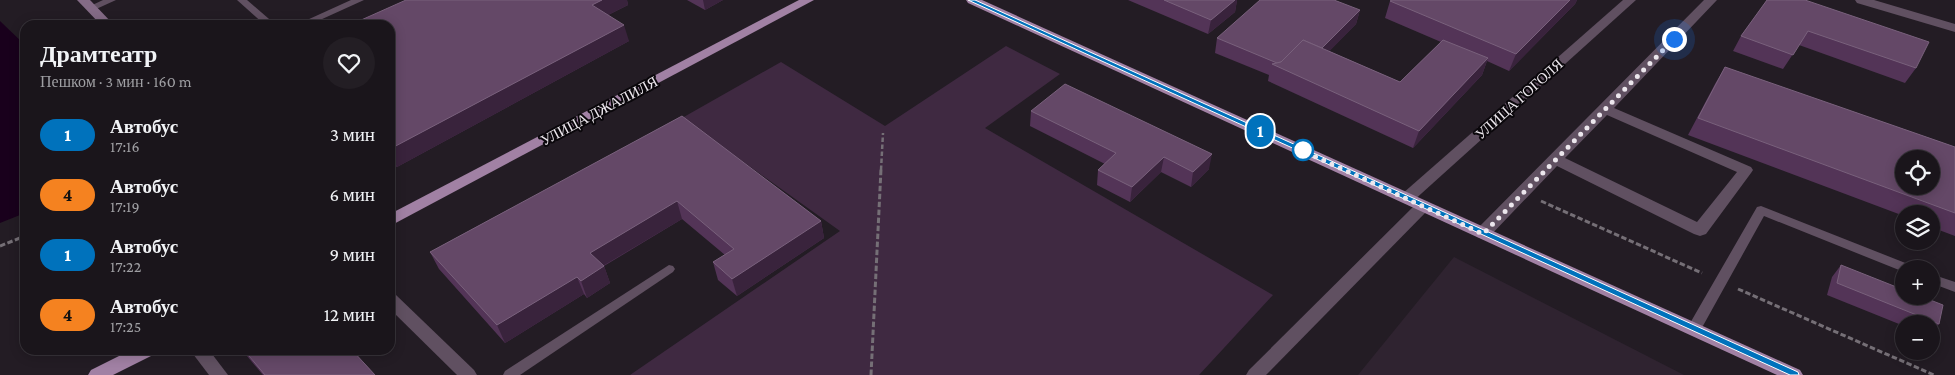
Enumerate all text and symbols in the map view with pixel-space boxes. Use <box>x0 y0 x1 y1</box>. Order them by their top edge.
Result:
your location <box>1662 27 1687 52</box>
button: heart <box>323 37 375 89</box>
text: Драмтеатр <box>40 40 157 67</box>
street label: УЛИЦА ГОГОЛЯ <box>1472 56 1566 142</box>
text: Пешком · 3 мин · 160 m <box>40 73 192 90</box>
street label: УЛИЦА ДЖАЛИЛЯ <box>538 73 660 149</box>
line badge: 1 <box>1244 115 1276 147</box>
text: Автобус <box>110 116 178 137</box>
text: 1 <box>1257 121 1263 141</box>
text: 3 мин <box>330 124 375 145</box>
text: 1 <box>64 125 71 145</box>
text: 17:16 <box>110 138 140 155</box>
unlabelled marker <box>1292 139 1314 161</box>
map controls <box>1895 150 1940 360</box>
button: locate <box>1895 150 1940 195</box>
text: Автобус <box>110 176 178 197</box>
text: 6 мин <box>329 184 375 205</box>
text: 4 <box>63 185 72 205</box>
text: 17:19 <box>110 198 140 215</box>
button: layers <box>1895 205 1940 250</box>
text: Автобус <box>110 236 178 257</box>
text: 9 мин <box>329 244 375 265</box>
text: 1 <box>64 245 71 265</box>
text: 17:22 <box>110 258 141 275</box>
button: + <box>1895 260 1940 305</box>
text: Автобус <box>110 296 178 317</box>
text: 12 мин <box>324 304 375 325</box>
text: 4 <box>63 305 72 325</box>
button: − <box>1895 315 1940 360</box>
text: 17:25 <box>110 318 141 335</box>

